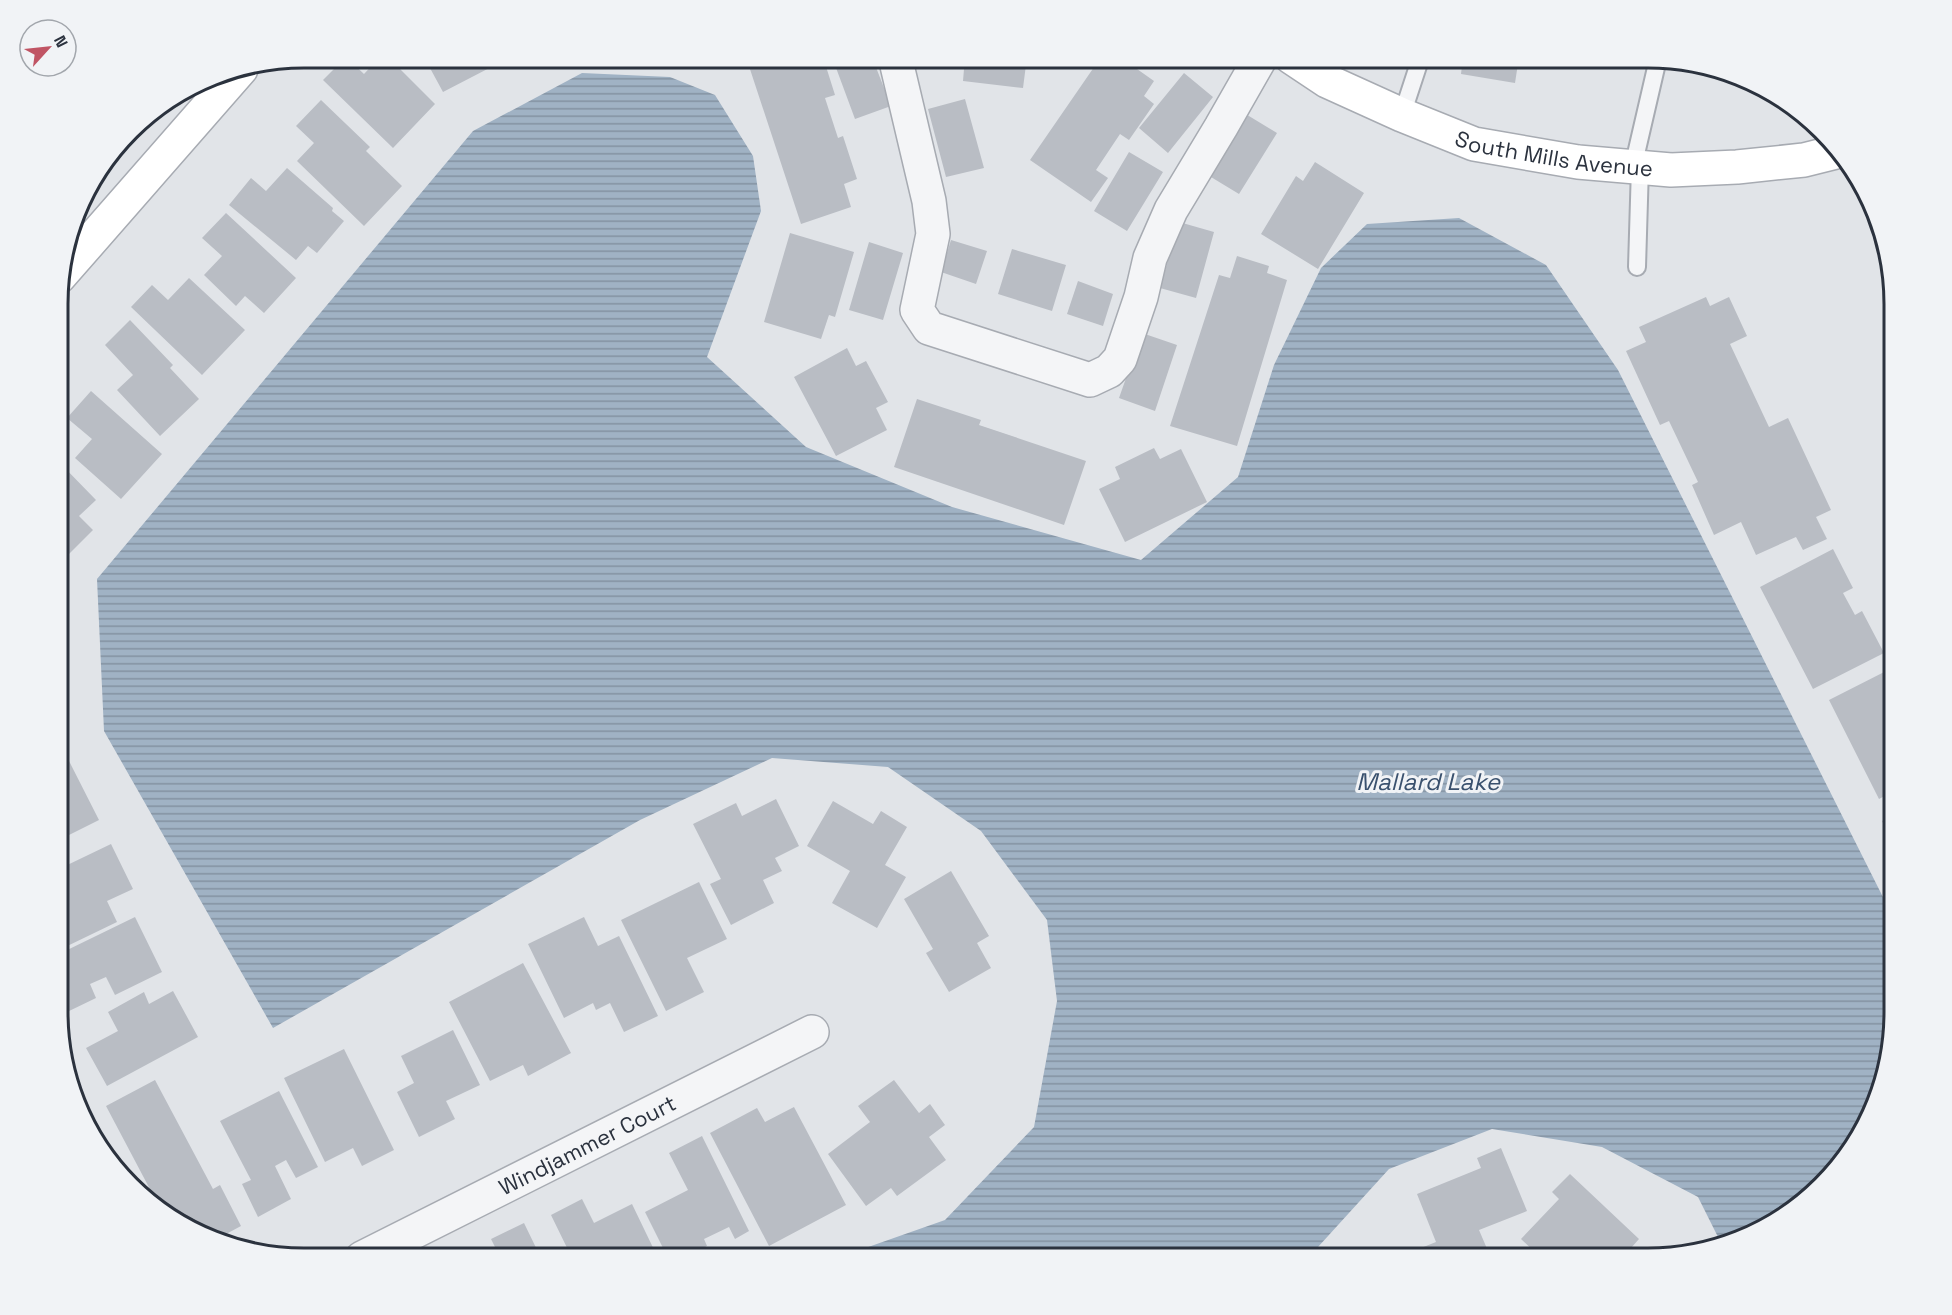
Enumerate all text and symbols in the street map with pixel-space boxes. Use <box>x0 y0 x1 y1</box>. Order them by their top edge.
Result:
north arrow <box>18 18 78 78</box>
text: N <box>49 32 73 51</box>
street label: South Mills Avenue <box>1451 124 1654 182</box>
water label: Mallard Lake <box>1356 766 1501 797</box>
street label: Windjammer Court <box>494 1089 681 1201</box>

